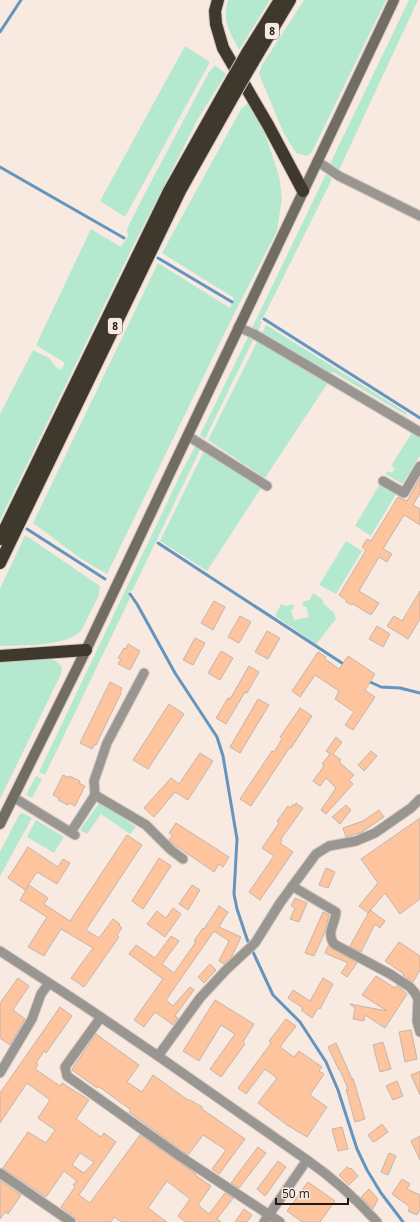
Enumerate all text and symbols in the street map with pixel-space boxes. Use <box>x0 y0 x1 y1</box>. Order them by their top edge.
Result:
road number: 8 <box>265 23 279 39</box>
road number: 8 <box>108 318 122 334</box>
scale bar <box>276 1180 348 1206</box>
text: 50 m <box>282 1185 310 1202</box>

